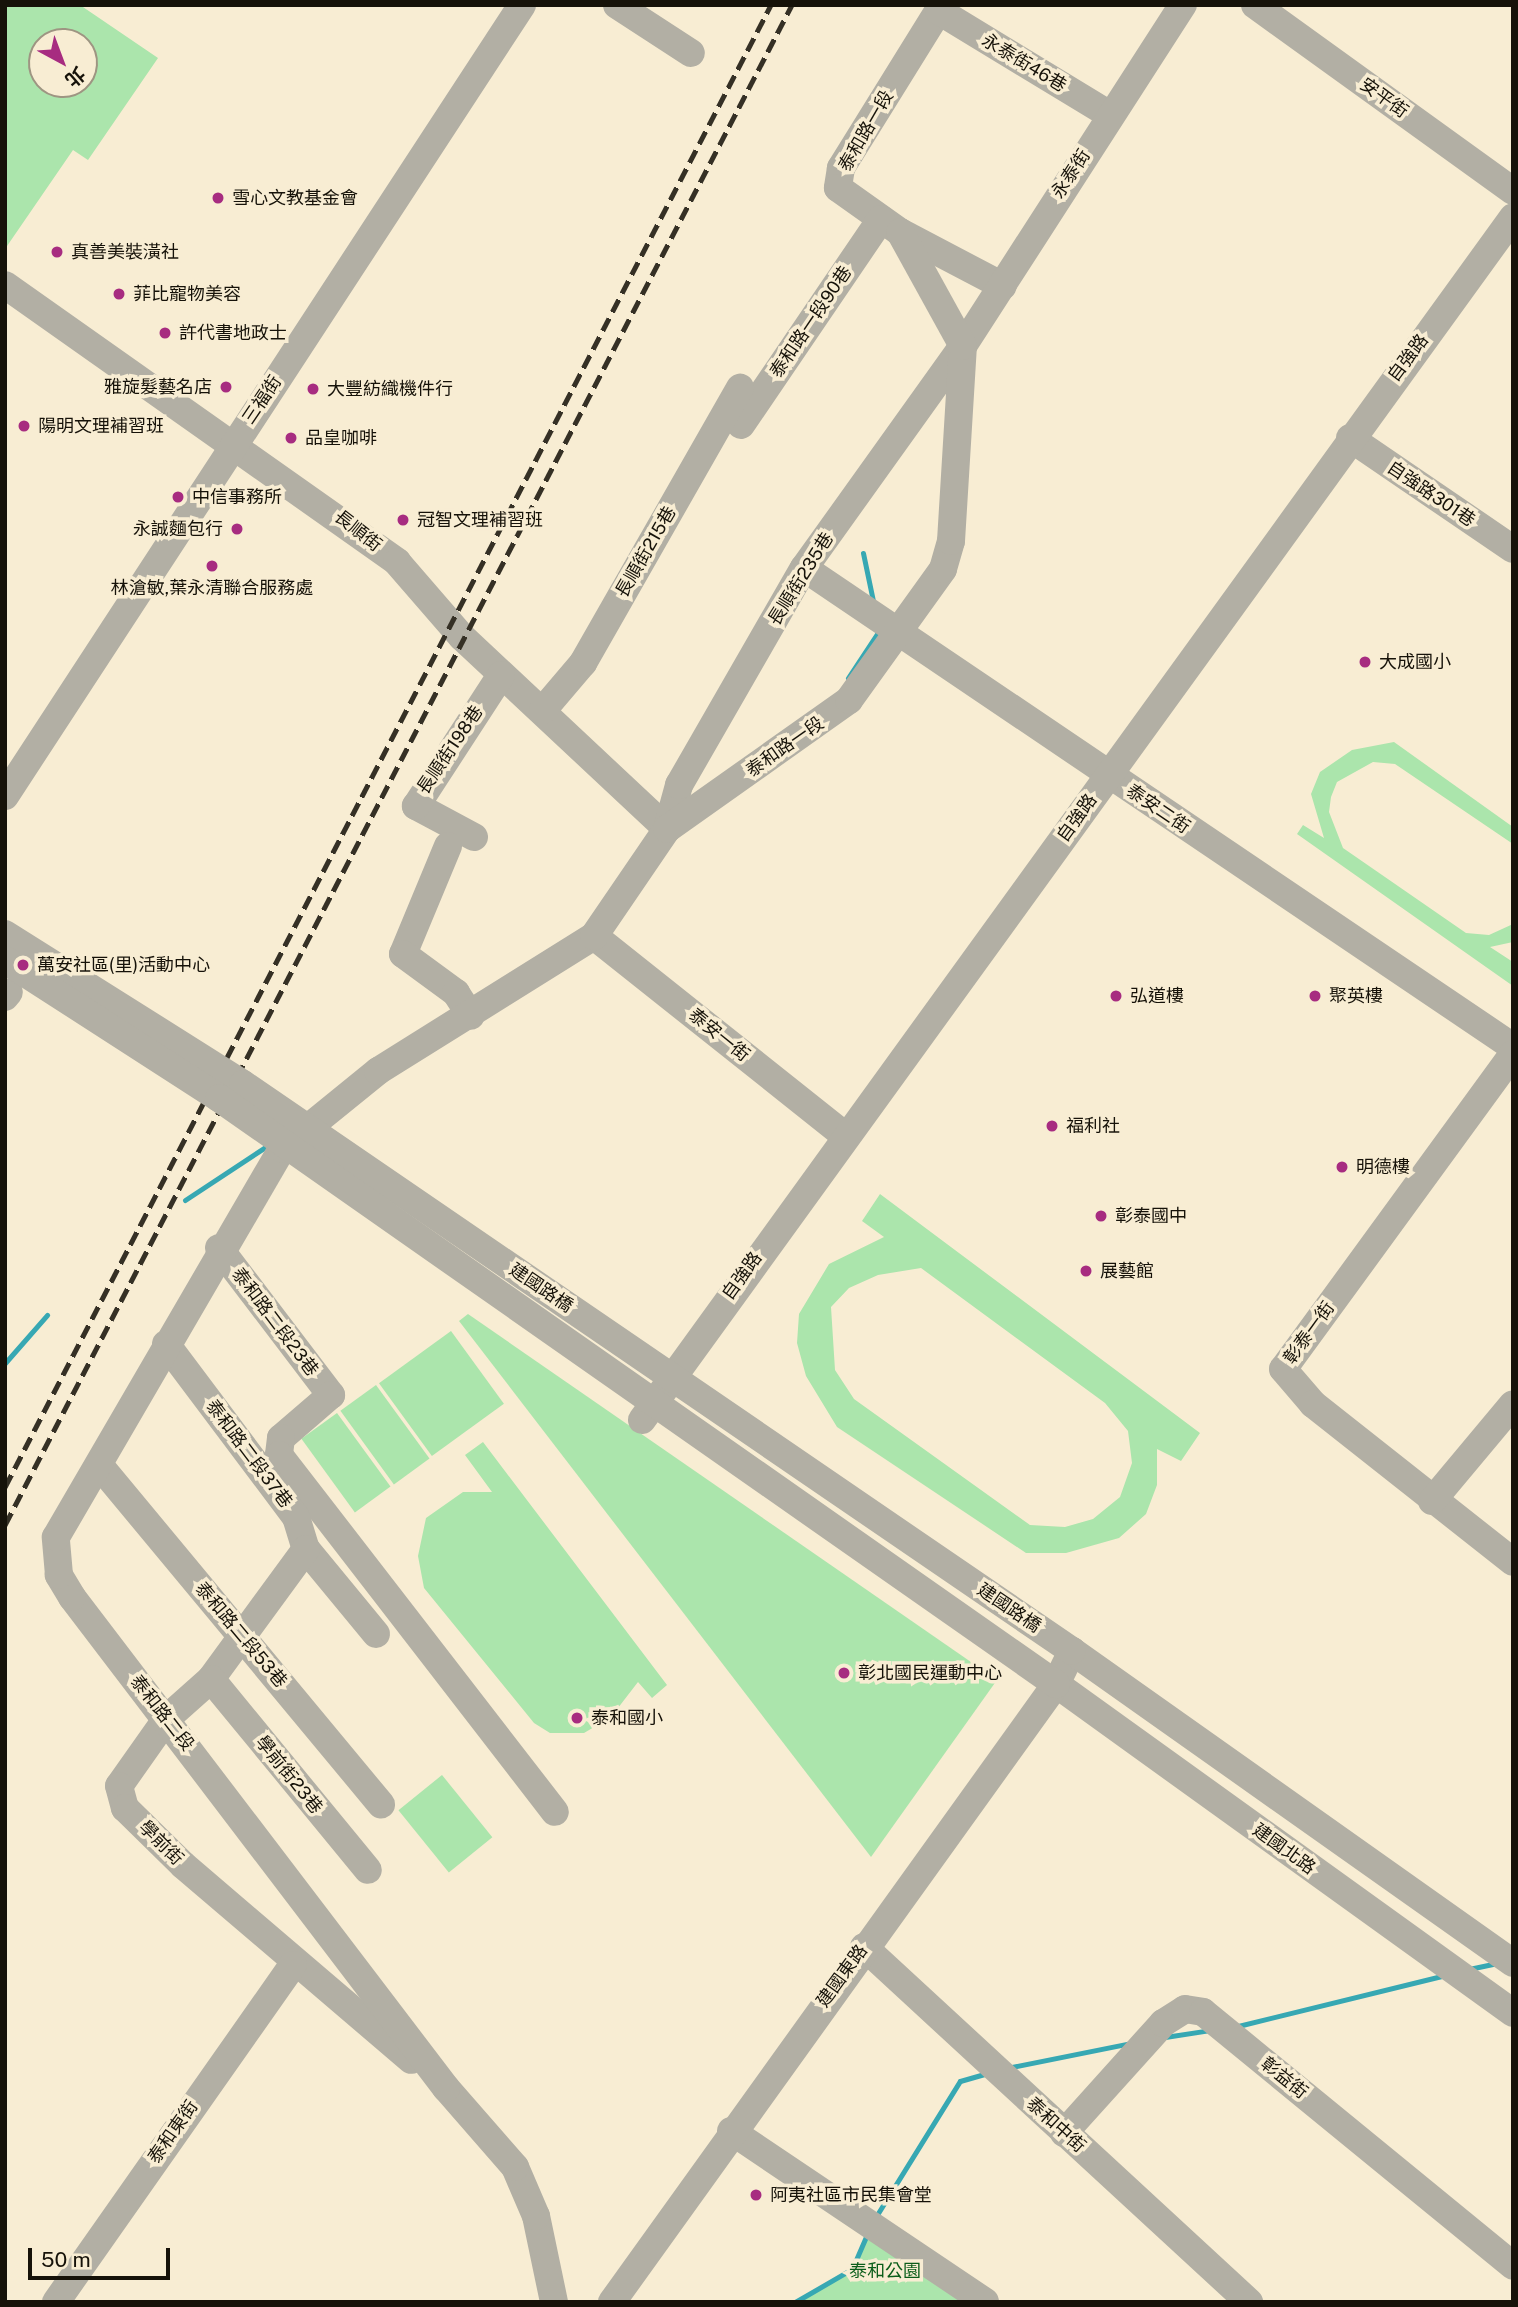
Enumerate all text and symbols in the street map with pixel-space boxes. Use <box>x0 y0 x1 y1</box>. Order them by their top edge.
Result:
north arrow <box>28 28 98 98</box>
street label: 永泰街46巷 <box>978 29 1070 97</box>
text: 北 <box>61 63 90 92</box>
street label: 安平街 <box>1356 73 1412 123</box>
street label: 泰和路一段 <box>834 87 898 175</box>
street label: 永泰街 <box>1047 145 1095 203</box>
place label: 雪心文教基金會 <box>232 187 358 209</box>
marker: 雪心文教基金會 <box>210 190 226 206</box>
place label: 真善美裝潢社 <box>71 241 179 263</box>
marker: 真善美裝潢社 <box>49 244 65 260</box>
street label: 泰和路一段90巷 <box>766 262 856 382</box>
place label: 菲比寵物美容 <box>133 283 241 305</box>
marker: 菲比寵物美容 <box>111 286 127 302</box>
place label: 許代書地政士 <box>179 322 287 344</box>
marker: 許代書地政士 <box>157 325 173 341</box>
street label: 自強路 <box>1383 330 1433 386</box>
street label: 三福街 <box>238 372 286 428</box>
place label: 雅旋髮藝名店 <box>104 376 212 398</box>
place label: 大豐紡織機件行 <box>327 378 453 400</box>
marker: 雅旋髮藝名店 <box>218 379 234 395</box>
marker: 大豐紡織機件行 <box>305 381 321 397</box>
place label: 陽明文理補習班 <box>38 415 164 437</box>
marker: 陽明文理補習班 <box>16 418 32 434</box>
place label: 品皇咖啡 <box>305 427 377 449</box>
marker: 品皇咖啡 <box>283 430 299 446</box>
street label: 自強路301巷 <box>1383 457 1479 531</box>
place label: 中信事務所 <box>192 486 282 508</box>
marker: 中信事務所 <box>170 489 186 505</box>
street label: 長順街215巷 <box>611 503 681 601</box>
street label: 長順街 <box>330 506 386 556</box>
place label: 冠智文理補習班 <box>417 509 543 531</box>
marker: 冠智文理補習班 <box>395 512 411 528</box>
place label: 永誠麵包行 <box>133 518 223 540</box>
marker: 永誠麵包行 <box>229 521 245 537</box>
street label: 長順街235巷 <box>764 529 838 629</box>
marker: 林滄敏,葉永清聯合服務處 <box>204 558 220 574</box>
place label: 林滄敏,葉永清聯合服務處 <box>111 577 313 599</box>
place label: 大成國小 <box>1379 651 1451 673</box>
marker: 大成國小 <box>1357 654 1373 670</box>
street label: 長順街198巷 <box>412 702 488 798</box>
street label: 泰和路一段 <box>742 712 828 782</box>
street label: 泰安二街 <box>1122 780 1194 838</box>
street label: 自強路 <box>1052 790 1102 846</box>
place label: 萬安社區(里)活動中心 <box>37 954 210 976</box>
marker: 萬安社區(里)活動中心 <box>15 957 31 973</box>
place label: 弘道樓 <box>1130 985 1184 1007</box>
place label: 聚英樓 <box>1329 985 1383 1007</box>
marker: 弘道樓 <box>1108 988 1124 1004</box>
marker: 聚英樓 <box>1307 988 1323 1004</box>
street label: 泰安一街 <box>684 1004 754 1066</box>
place label: 福利社 <box>1066 1115 1120 1137</box>
marker: 福利社 <box>1044 1118 1060 1134</box>
place label: 明德樓 <box>1356 1156 1410 1178</box>
marker: 明德樓 <box>1334 1159 1350 1175</box>
place label: 彰泰國中 <box>1115 1205 1187 1227</box>
marker: 彰泰國中 <box>1093 1208 1109 1224</box>
street label: 自強路 <box>717 1248 767 1304</box>
street label: 建國路橋 <box>505 1259 577 1317</box>
place label: 展藝館 <box>1100 1260 1154 1282</box>
marker: 展藝館 <box>1078 1263 1094 1279</box>
street label: 泰和路二段23巷 <box>227 1264 323 1380</box>
street label: 彰泰一街 <box>1279 1298 1339 1368</box>
street label: 泰和路二段37巷 <box>201 1396 297 1512</box>
street label: 泰和路二段53巷 <box>191 1578 291 1692</box>
street label: 建國路橋 <box>973 1579 1045 1637</box>
place label: 彰北國民運動中心 <box>858 1662 1002 1684</box>
marker: 彰北國民運動中心 <box>836 1665 852 1681</box>
street label: 泰和路二段 <box>126 1671 198 1755</box>
place label: 泰和國小 <box>591 1707 663 1729</box>
marker: 泰和國小 <box>569 1710 585 1726</box>
street label: 學前街23巷 <box>251 1732 327 1818</box>
street label: 學前街 <box>134 1816 188 1870</box>
street label: 建國北路 <box>1249 1819 1319 1879</box>
street label: 建國東路 <box>812 1941 872 2011</box>
street label: 彰益街 <box>1256 2053 1312 2103</box>
street label: 泰和中街 <box>1022 2093 1090 2157</box>
street label: 泰和東街 <box>144 2096 202 2168</box>
place label: 阿夷社區市民集會堂 <box>770 2184 932 2206</box>
marker: 阿夷社區市民集會堂 <box>748 2187 764 2203</box>
scale bar <box>32 2234 173 2278</box>
text: 50 m <box>41 2247 91 2272</box>
park label: 泰和公園 <box>849 2260 921 2282</box>

